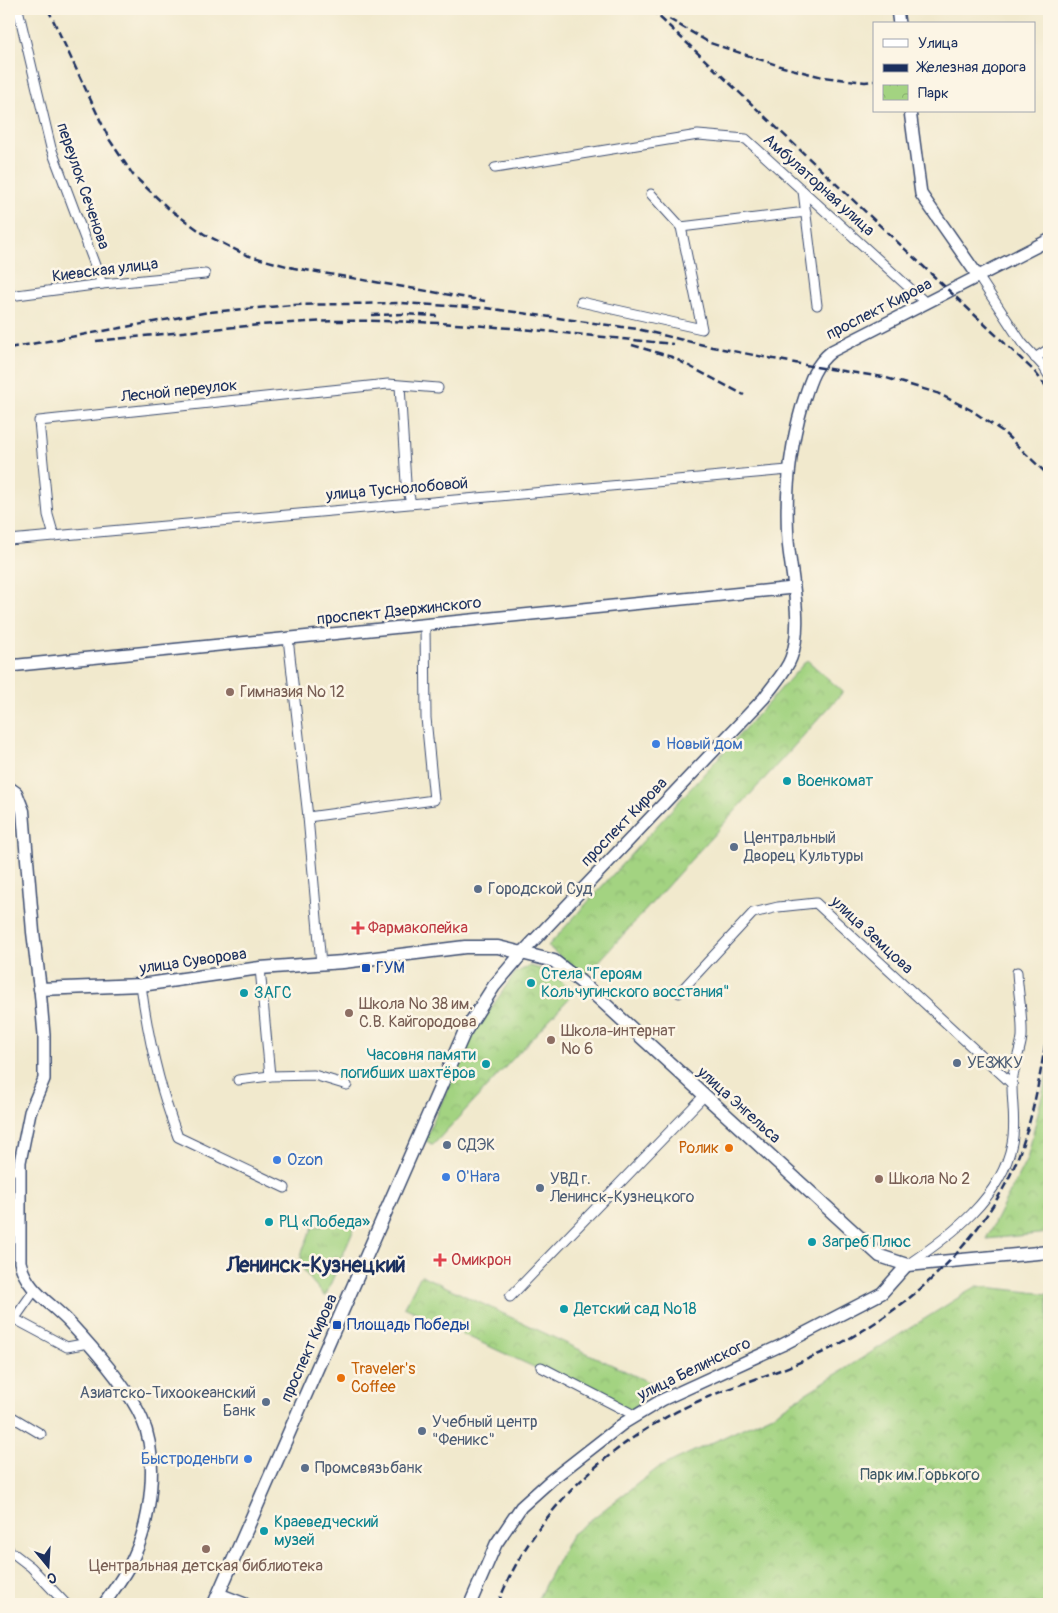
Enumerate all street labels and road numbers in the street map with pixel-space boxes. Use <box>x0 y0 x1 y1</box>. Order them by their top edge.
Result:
street label: переулок Сеченова <box>52 120 114 252</box>
street label: Амбулаторная улица <box>759 130 879 240</box>
street label: Киевская улица <box>51 254 159 286</box>
street label: проспект Кирова <box>823 274 935 344</box>
street label: Лесной переулок <box>119 375 238 407</box>
street label: улица Туснолобовой <box>324 473 469 505</box>
street label: проспект Дзержинского <box>316 592 483 630</box>
street label: проспект Кирова <box>577 773 671 871</box>
street label: улица Земцова <box>826 891 917 978</box>
street label: улица Суворова <box>137 944 248 979</box>
street label: улица Энгельса <box>692 1062 785 1148</box>
street label: проспект Кирова <box>276 1291 342 1405</box>
street label: улица Белинского <box>633 1333 754 1405</box>

